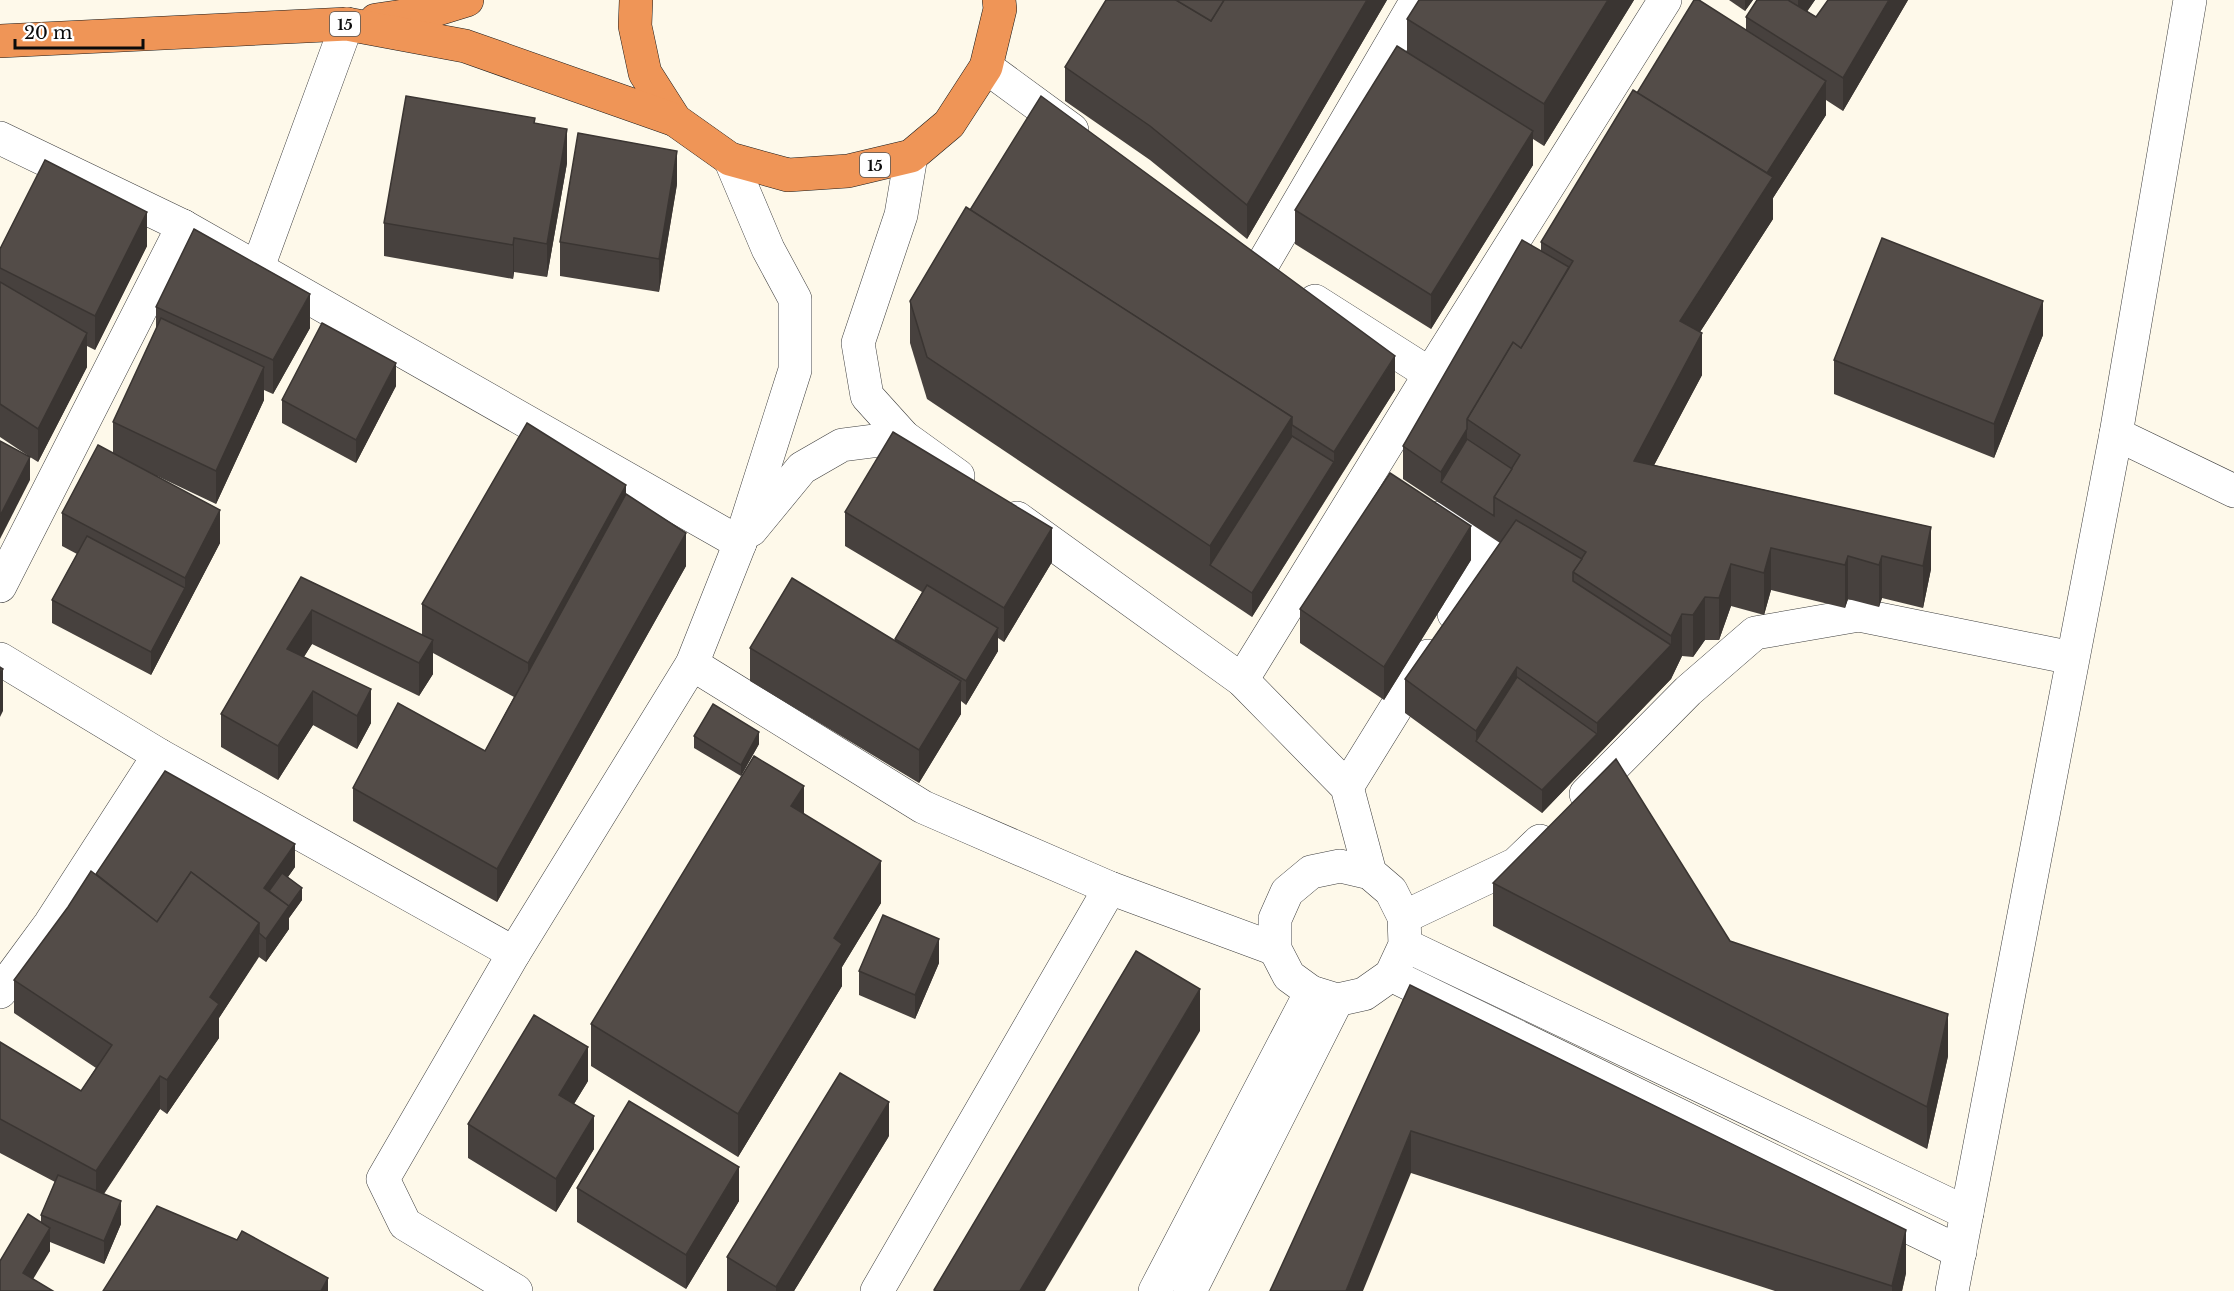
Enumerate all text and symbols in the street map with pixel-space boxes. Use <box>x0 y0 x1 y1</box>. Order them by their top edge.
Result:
scale bar <box>15 12 142 50</box>
road number: 15 <box>330 12 360 36</box>
text: 20 m <box>24 22 72 44</box>
road number: 15 <box>860 153 890 177</box>

